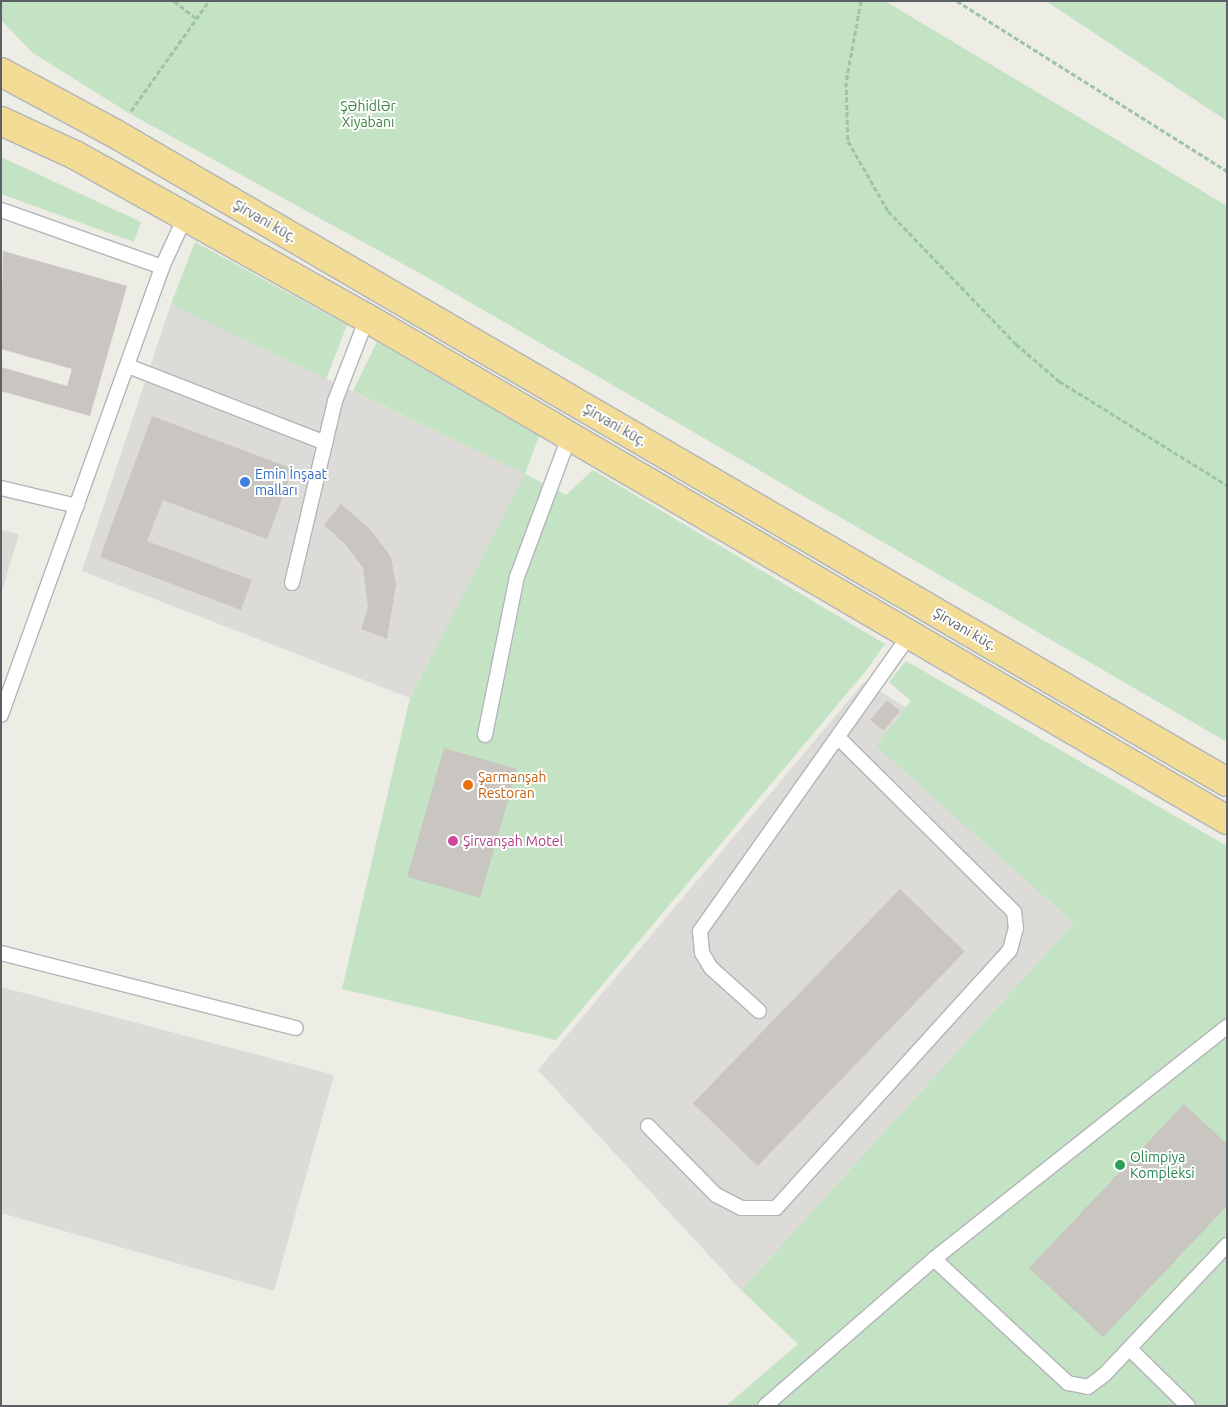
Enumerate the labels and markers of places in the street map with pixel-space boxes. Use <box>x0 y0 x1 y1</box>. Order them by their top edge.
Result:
place label: Emin İnşaat malları <box>255 466 327 498</box>
marker: Emin İnşaat malları <box>239 476 251 488</box>
place label: Şarmanşah Restoran <box>478 769 546 802</box>
marker: Şarmanşah Restoran <box>462 779 474 791</box>
place label: Şirvanşah Motel <box>463 833 563 849</box>
marker: Şirvanşah Motel <box>447 835 459 847</box>
place label: Olimpiya Kompleksi <box>1130 1149 1195 1182</box>
marker: Olimpiya Kompleksi <box>1114 1159 1126 1171</box>

